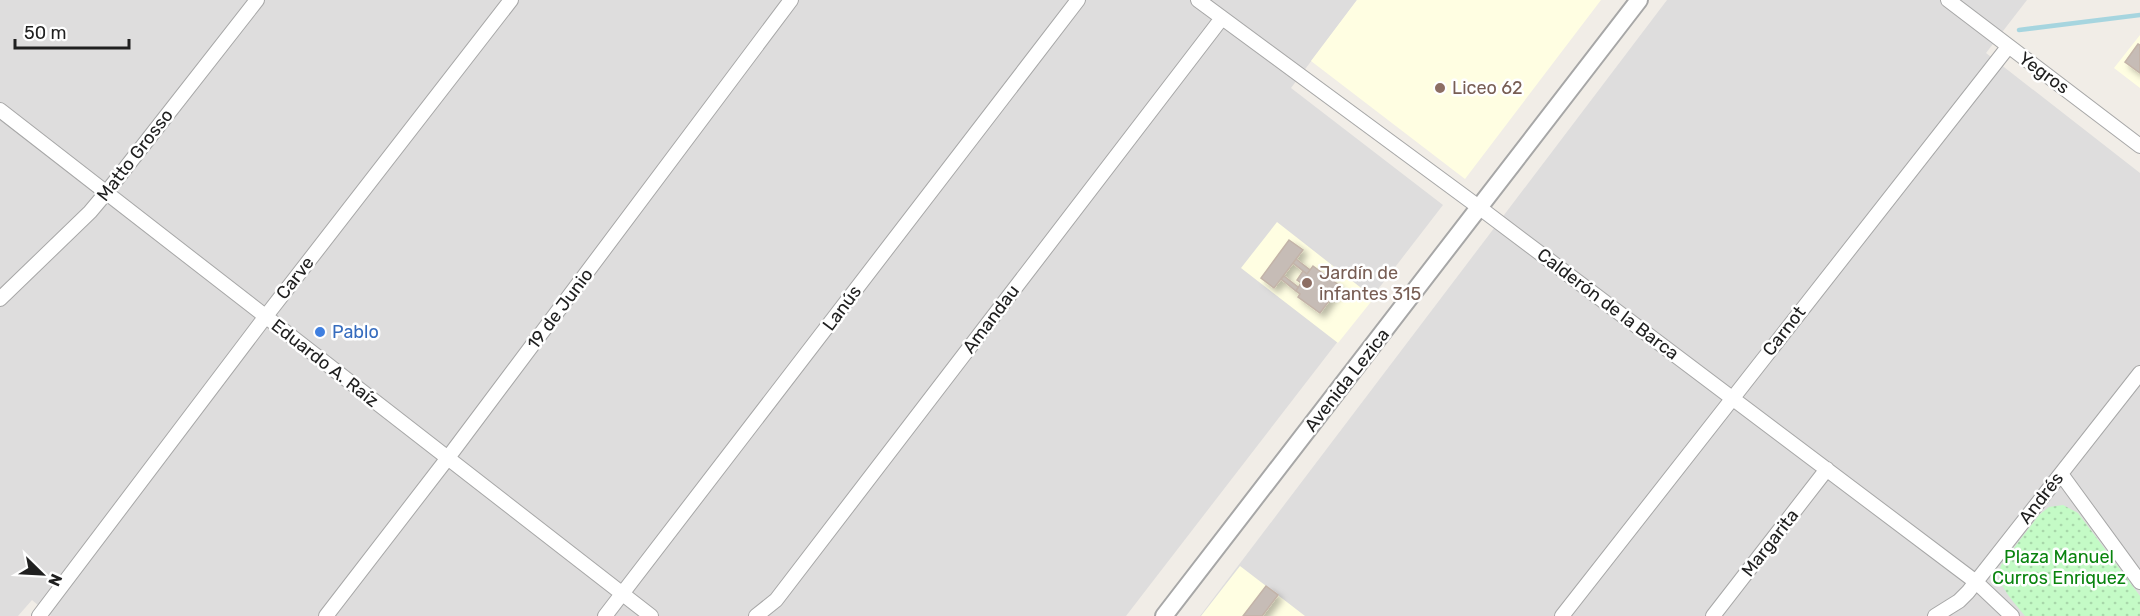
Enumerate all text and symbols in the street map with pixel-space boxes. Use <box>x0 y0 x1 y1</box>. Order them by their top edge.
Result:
scale bar <box>15 12 129 50</box>
text: 50 m <box>24 22 67 44</box>
street label: Yegros <box>2014 47 2074 99</box>
place label: Liceo 62 <box>1452 77 1523 99</box>
marker: Liceo 62 <box>1433 81 1447 95</box>
street label: Matto Grosso <box>92 105 178 205</box>
street label: Calderón de la Barca <box>1533 244 1683 364</box>
street label: Carve <box>271 252 319 304</box>
place label: Jardín de infantes 315 <box>1319 262 1421 305</box>
street label: 19 de Junio <box>522 264 598 354</box>
marker: Jardín de infantes 315 <box>1300 276 1314 290</box>
street label: Amandau <box>958 280 1024 358</box>
street label: Lanús <box>818 281 866 335</box>
street label: Carnot <box>1758 302 1810 360</box>
street label: Eduardo A. Raíz <box>267 314 383 412</box>
place label: Pablo <box>332 321 379 343</box>
street label: Avenida Lezica <box>1300 324 1394 436</box>
marker: Pablo <box>313 325 327 339</box>
street label: Andrés <box>2014 468 2068 528</box>
street label: Margarita <box>1737 505 1803 581</box>
north arrow <box>12 544 72 604</box>
park label: Plaza Manuel Curros Enriquez <box>1992 546 2126 589</box>
text: N <box>44 571 66 589</box>

